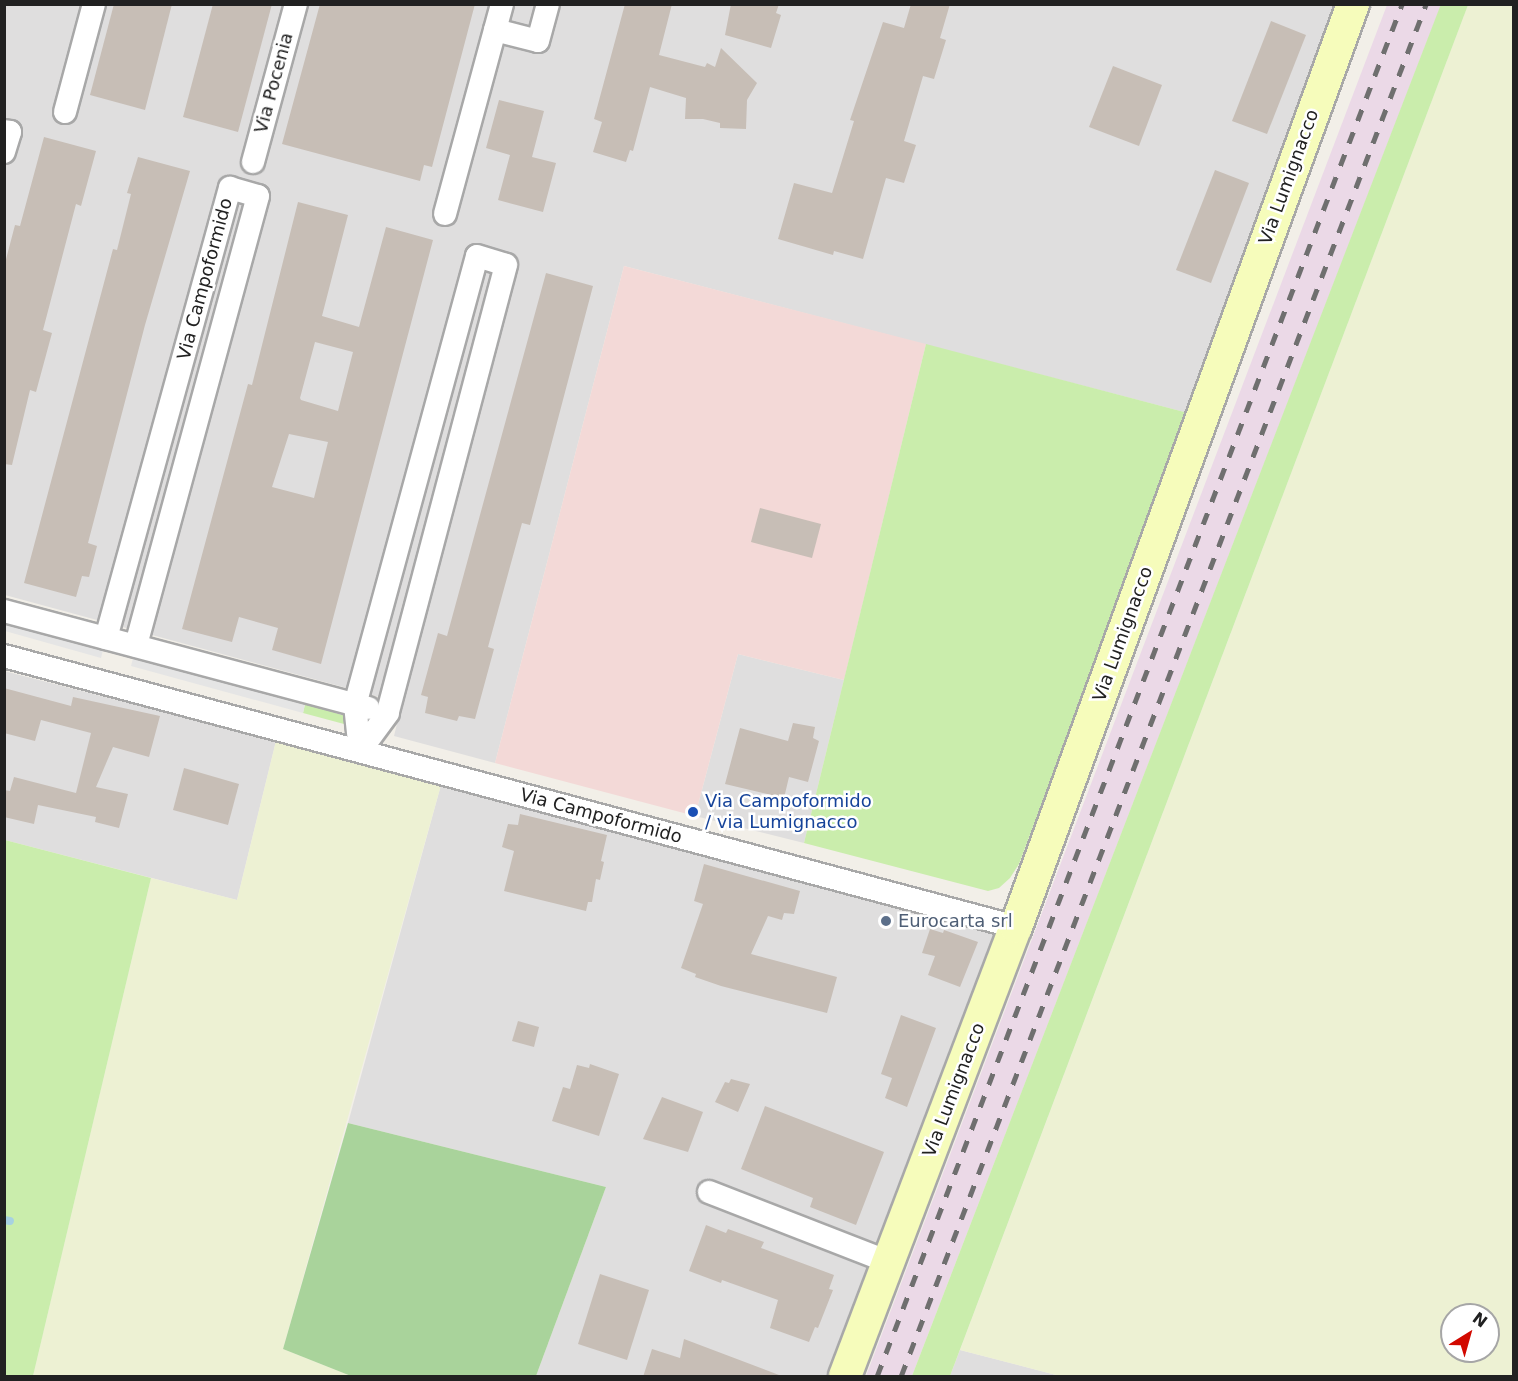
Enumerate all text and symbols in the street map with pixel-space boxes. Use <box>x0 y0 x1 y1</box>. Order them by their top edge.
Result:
street label: Via Pocenia <box>250 30 298 136</box>
street label: Via Lumignacco <box>1255 107 1323 247</box>
street label: Via Campoformido <box>173 196 237 362</box>
street label: Via Lumignacco <box>1089 564 1157 704</box>
street label: Via Campoformido <box>518 784 684 848</box>
place label: Via Campoformido / via Lumignacco <box>705 791 872 834</box>
marker: Via Campoformido / via Lumignacco <box>686 805 700 819</box>
place label: Eurocarta srl <box>898 910 1013 932</box>
marker: Eurocarta srl <box>879 914 893 928</box>
street label: Via Lumignacco <box>918 1020 990 1160</box>
north arrow <box>1440 1303 1500 1363</box>
text: N <box>1469 1308 1491 1331</box>

